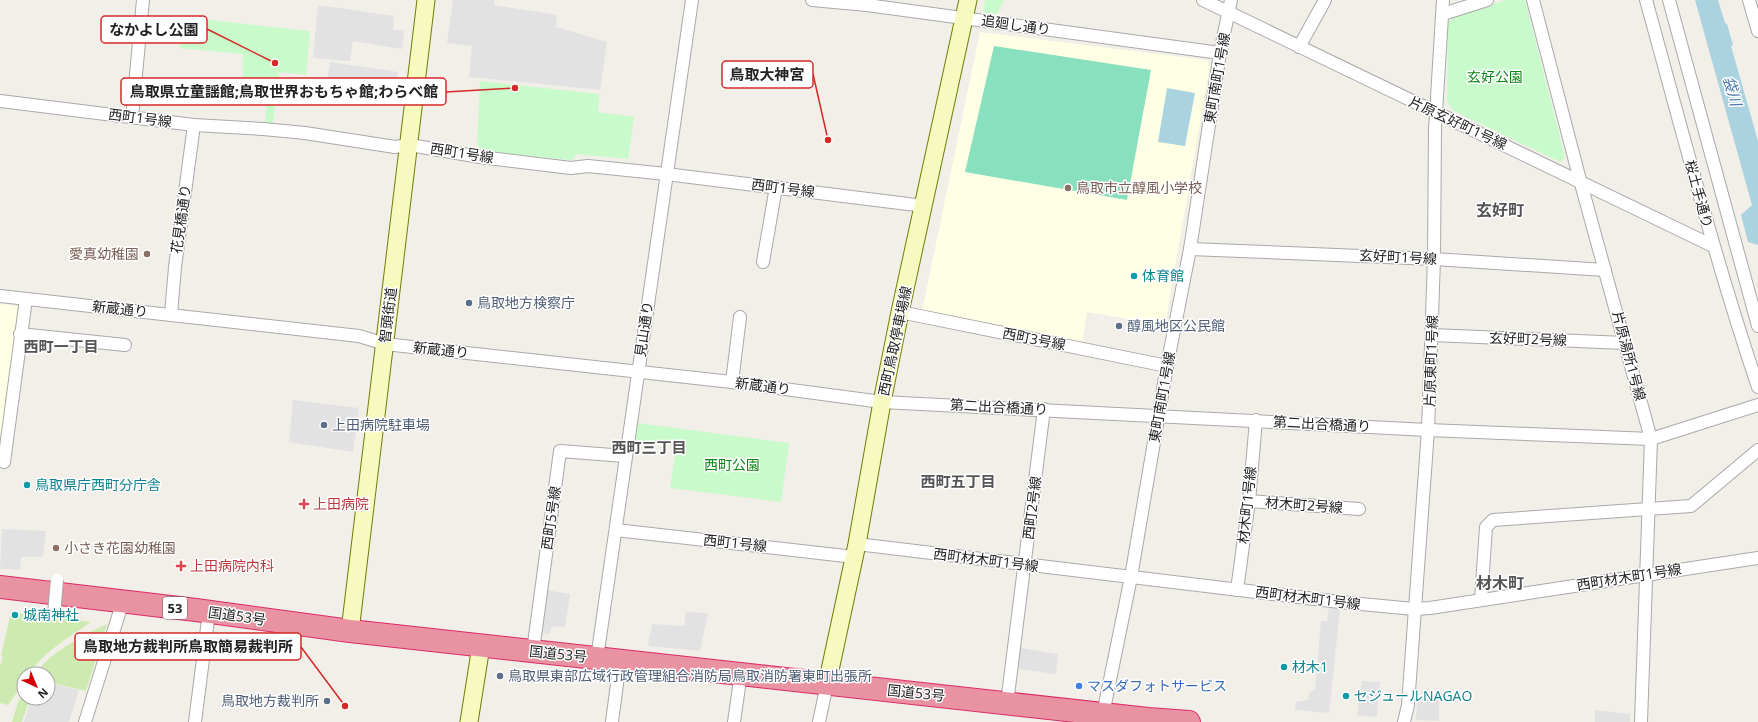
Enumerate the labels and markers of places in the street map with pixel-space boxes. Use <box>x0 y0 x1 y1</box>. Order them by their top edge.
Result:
callout: なかよし公園 <box>101 16 207 43</box>
callout: 鳥取大神宮 <box>722 61 813 88</box>
callout: 鳥取県立童謡館;鳥取世界おもちゃ館;わらべ館 <box>121 78 446 105</box>
place label: 鳥取市立醇風小学校 <box>1076 178 1202 197</box>
marker: 鳥取市立醇風小学校 <box>1063 183 1073 193</box>
place label: 愛真幼稚園 <box>69 244 139 263</box>
marker: 愛真幼稚園 <box>142 249 152 259</box>
place label: 体育館 <box>1142 266 1184 285</box>
marker: 体育館 <box>1129 271 1139 281</box>
place label: 鳥取地方検察庁 <box>477 293 575 312</box>
marker: 鳥取地方検察庁 <box>464 298 474 308</box>
place label: 醇風地区公民館 <box>1127 316 1225 335</box>
marker: 醇風地区公民館 <box>1114 321 1124 331</box>
place label: 上田病院駐車場 <box>332 415 430 434</box>
marker: 上田病院駐車場 <box>319 420 329 430</box>
place label: 鳥取県庁西町分庁舎 <box>35 475 161 494</box>
marker: 鳥取県庁西町分庁舎 <box>22 480 32 490</box>
place label: 上田病院 <box>313 494 369 513</box>
marker: 上田病院 <box>298 498 310 510</box>
place label: 小さき花園幼稚園 <box>64 538 176 557</box>
marker: 小さき花園幼稚園 <box>51 543 61 553</box>
place label: 上田病院内科 <box>190 556 274 575</box>
marker: 上田病院内科 <box>175 560 187 572</box>
place label: 城南神社 <box>23 605 79 624</box>
marker: 城南神社 <box>10 610 20 620</box>
callout: 鳥取地方裁判所鳥取簡易裁判所 <box>75 633 301 660</box>
place label: 材木1 <box>1292 657 1328 676</box>
marker: 材木1 <box>1279 662 1289 672</box>
place label: 鳥取県東部広域行政管理組合消防局鳥取消防署東町出張所 <box>508 666 872 685</box>
marker: 鳥取県東部広域行政管理組合消防局鳥取消防署東町出張所 <box>495 671 505 681</box>
place label: マスダフォトサービス <box>1087 676 1227 695</box>
marker: マスダフォトサービス <box>1074 681 1084 691</box>
place label: セジュールNAGAO <box>1354 686 1472 705</box>
place label: 鳥取地方裁判所 <box>221 691 319 710</box>
marker: セジュールNAGAO <box>1341 691 1351 701</box>
marker: 鳥取地方裁判所 <box>322 696 332 706</box>

